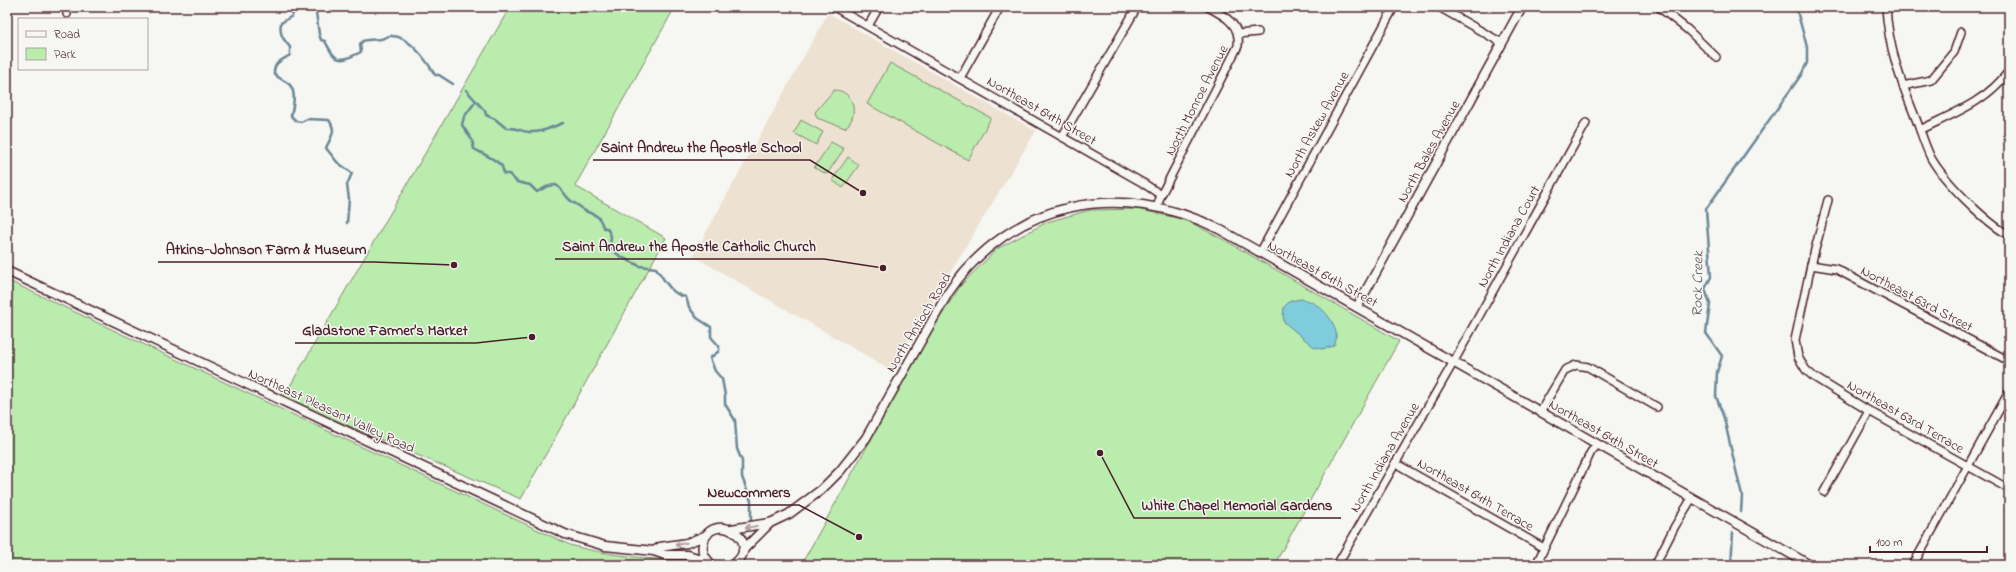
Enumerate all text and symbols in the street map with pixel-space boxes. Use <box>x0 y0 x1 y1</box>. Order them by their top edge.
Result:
legend <box>18 18 148 70</box>
text: Road <box>54 26 80 44</box>
street label: North Monroe Avenue <box>1160 41 1235 160</box>
text: Park <box>54 46 76 64</box>
street label: North Askew Avenue <box>1279 67 1356 182</box>
street label: Northeast 64th Street <box>982 71 1100 151</box>
street label: North Bales Avenue <box>1392 96 1466 207</box>
callout: Saint Andrew the Apostle School <box>593 133 810 160</box>
text: Saint Andrew the Apostle School <box>600 137 802 159</box>
street label: North Indiana Court <box>1472 182 1546 292</box>
callout: Saint Andrew the Apostle Catholic Church <box>555 232 824 259</box>
callout: Atkins-Johnson Farm & Museum <box>158 235 374 262</box>
street label: Northeast 64th Street <box>1263 235 1382 314</box>
text: Saint Andrew the Apostle Catholic Church <box>562 236 816 258</box>
text: Atkins-Johnson Farm & Museum <box>166 239 367 261</box>
water label: Rock Creek <box>1686 249 1710 317</box>
street label: Northeast 63rd Street <box>1856 261 1976 338</box>
street label: North Antioch Road <box>881 269 957 377</box>
callout: Gladstone Farmer's Market <box>295 316 476 343</box>
text: Gladstone Farmer's Market <box>302 320 469 342</box>
street label: Northeast Pleasant Valley Road <box>244 363 418 460</box>
street label: Northeast 63rd Terrace <box>1843 375 1968 460</box>
street label: Northeast 64th Street <box>1544 394 1662 474</box>
street label: North Indiana Avenue <box>1345 398 1426 517</box>
street label: Northeast 64th Terrace <box>1413 453 1538 538</box>
callout: Newcommers <box>699 478 799 505</box>
text: Newcommers <box>707 482 791 504</box>
callout: White Chapel Memorial Gardens <box>1134 491 1341 518</box>
text: White Chapel Memorial Gardens <box>1142 495 1333 517</box>
one-way arrow <box>744 523 757 531</box>
scale bar <box>1870 528 1987 554</box>
text: 100 m <box>1876 534 1903 552</box>
one-way arrow <box>674 541 687 549</box>

